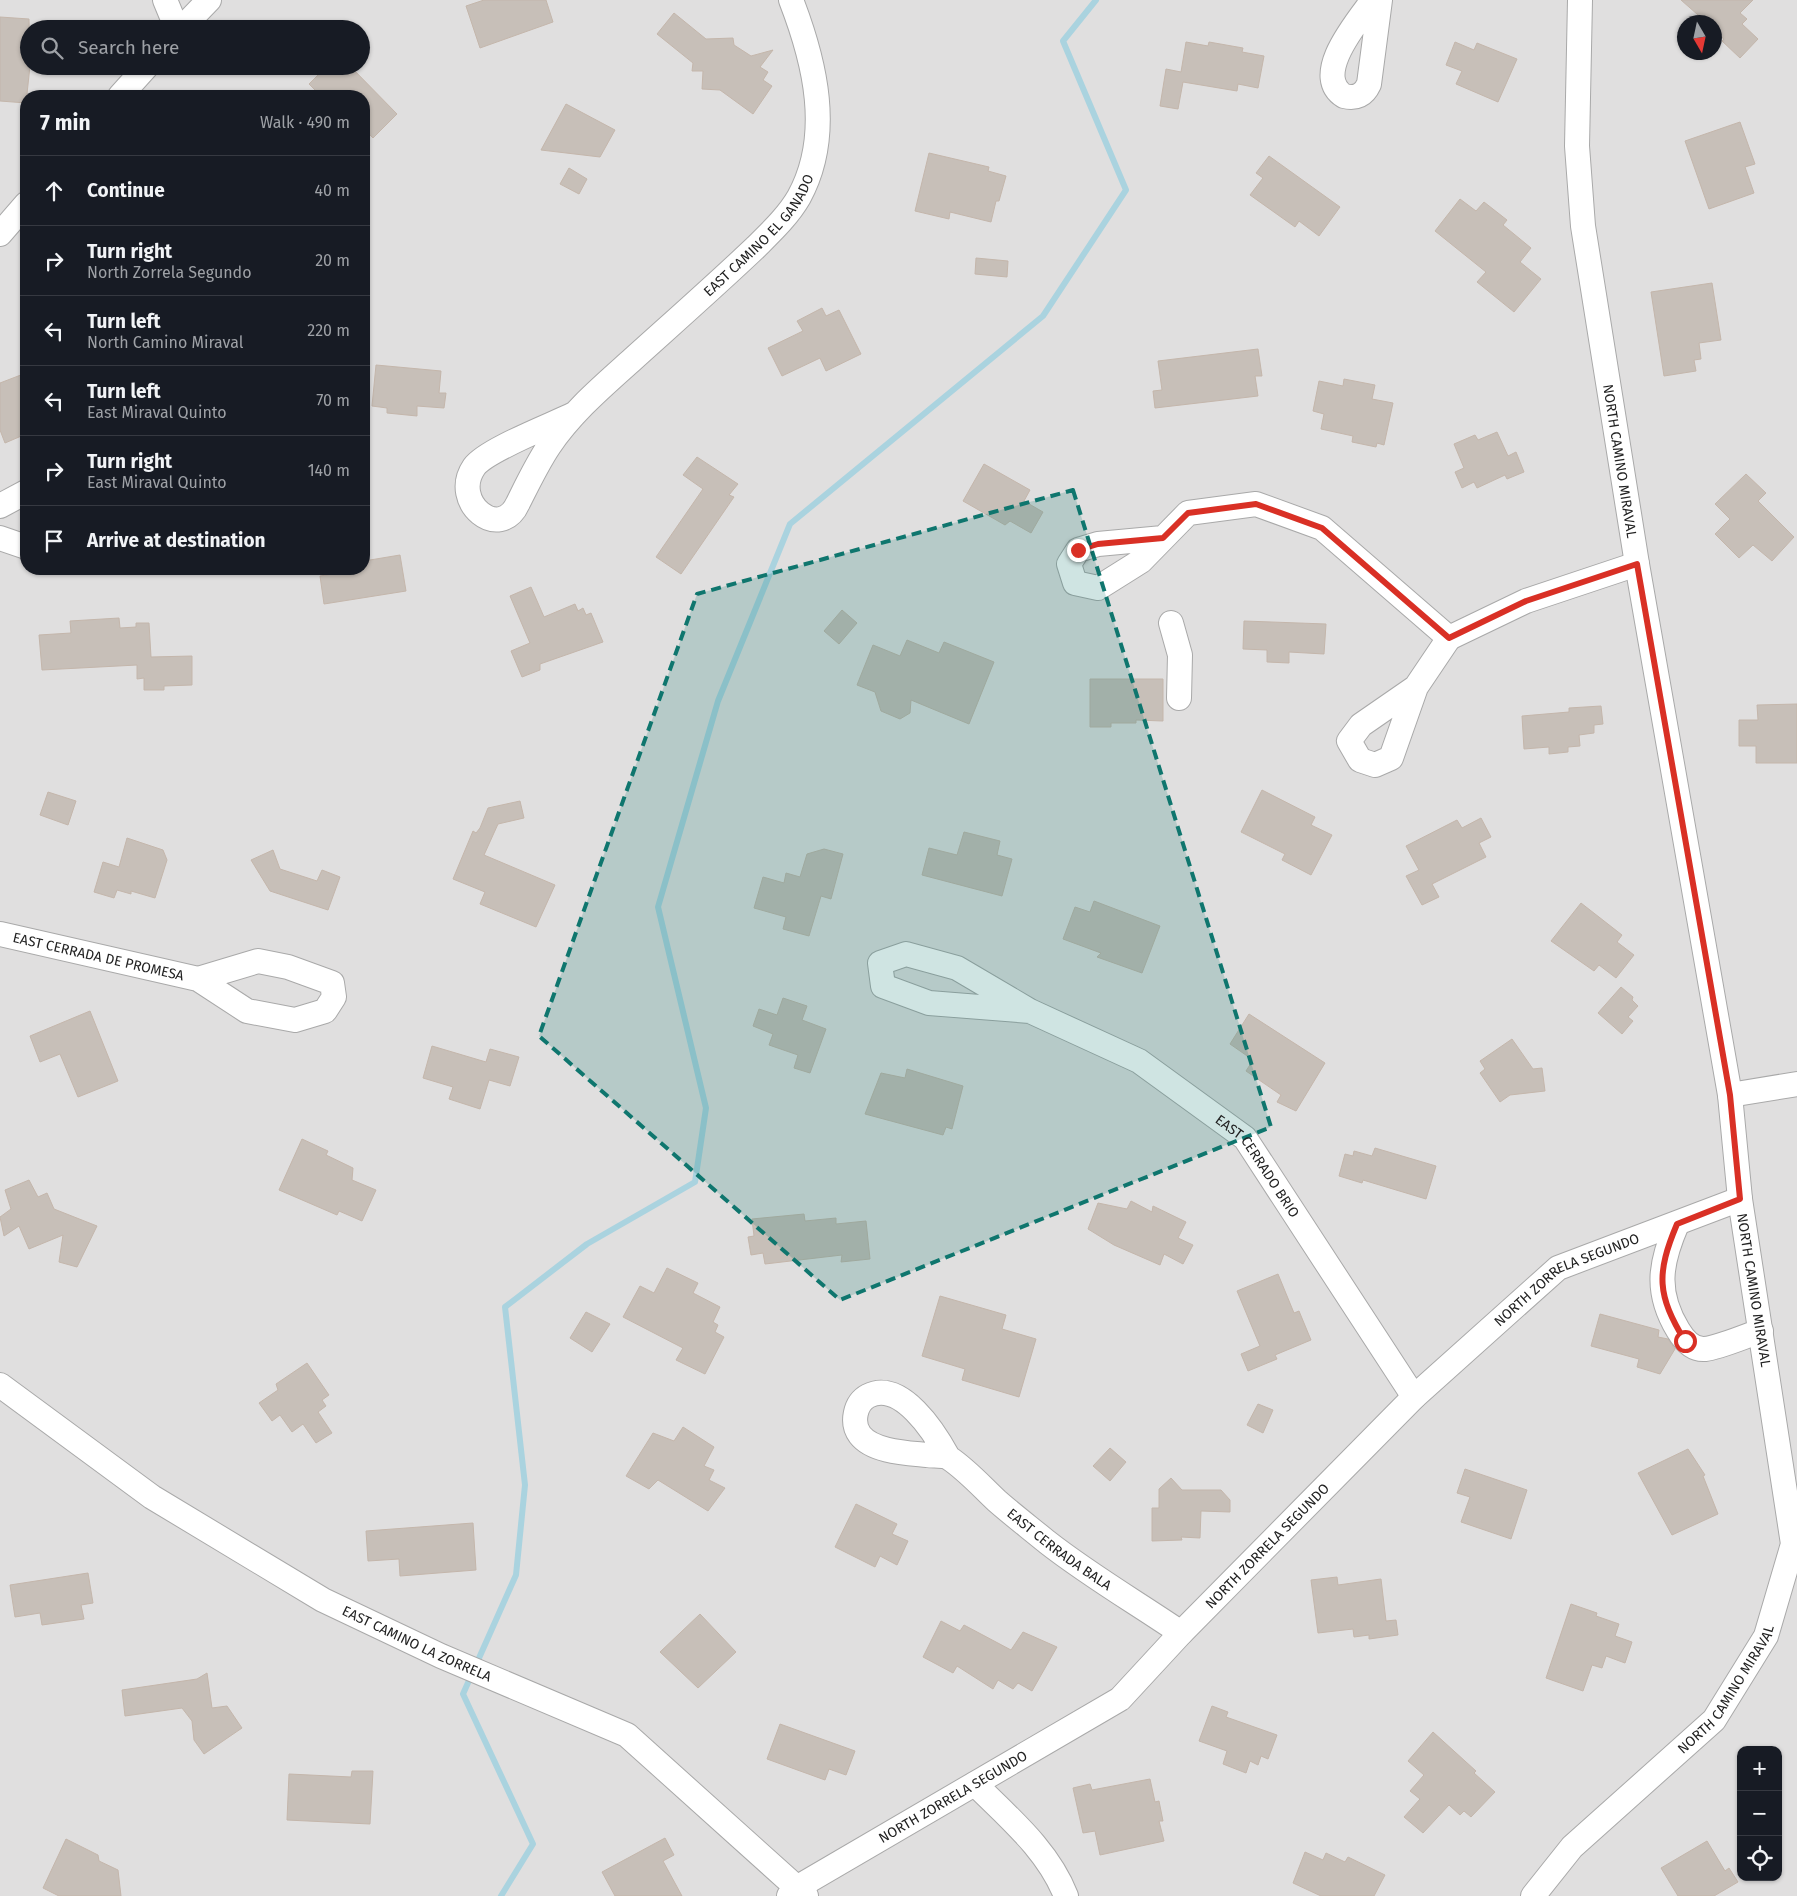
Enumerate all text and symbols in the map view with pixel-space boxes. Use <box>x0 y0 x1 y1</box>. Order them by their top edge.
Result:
north arrow <box>1677 15 1722 60</box>
search box <box>20 20 370 75</box>
icon: search <box>38 34 66 62</box>
text: Search here <box>78 36 179 59</box>
text: 7 min <box>40 110 91 136</box>
text: Walk · 490 m <box>260 113 350 132</box>
street label: EAST CAMINO EL GANADO <box>700 172 817 300</box>
icon: ahead <box>40 177 68 205</box>
text: Continue <box>87 179 165 202</box>
text: 40 m <box>315 181 350 200</box>
text: Turn right <box>87 240 172 263</box>
icon: right <box>40 247 68 275</box>
text: 20 m <box>315 251 350 270</box>
text: North Zorrela Segundo <box>87 263 252 282</box>
text: Turn left <box>87 310 161 333</box>
icon: left <box>40 317 68 345</box>
text: 220 m <box>307 321 350 340</box>
text: North Camino Miraval <box>87 333 243 352</box>
text: Turn left <box>87 380 161 403</box>
street label: NORTH CAMINO MIRAVAL <box>1599 383 1640 539</box>
icon: left <box>40 387 68 415</box>
text: 70 m <box>316 391 350 410</box>
text: East Miraval Quinto <box>87 403 227 422</box>
text: Turn right <box>87 450 172 473</box>
icon: right <box>40 457 68 485</box>
text: 140 m <box>308 461 350 480</box>
text: East Miraval Quinto <box>87 473 227 492</box>
icon: arrive <box>40 527 68 555</box>
text: Arrive at destination <box>87 529 266 552</box>
route end <box>1067 539 1090 562</box>
street label: EAST CERRADA DE PROMESA <box>11 929 186 985</box>
street label: EAST CERRADO BRIO <box>1212 1111 1303 1221</box>
street label: NORTH CAMINO MIRAVAL <box>1733 1212 1774 1368</box>
street label: NORTH ZORRELA SEGUNDO <box>1491 1230 1642 1330</box>
route start <box>1674 1330 1697 1353</box>
street label: NORTH ZORRELA SEGUNDO <box>1202 1480 1333 1612</box>
street label: EAST CERRADA BALA <box>1003 1505 1115 1594</box>
street label: EAST CAMINO LA ZORRELA <box>339 1602 494 1685</box>
street label: NORTH CAMINO MIRAVAL <box>1674 1623 1778 1757</box>
map controls <box>1737 1746 1782 1881</box>
button: + <box>1737 1746 1782 1791</box>
street label: NORTH ZORRELA SEGUNDO <box>876 1747 1030 1847</box>
button: − <box>1737 1791 1782 1836</box>
button: locate <box>1737 1836 1782 1881</box>

